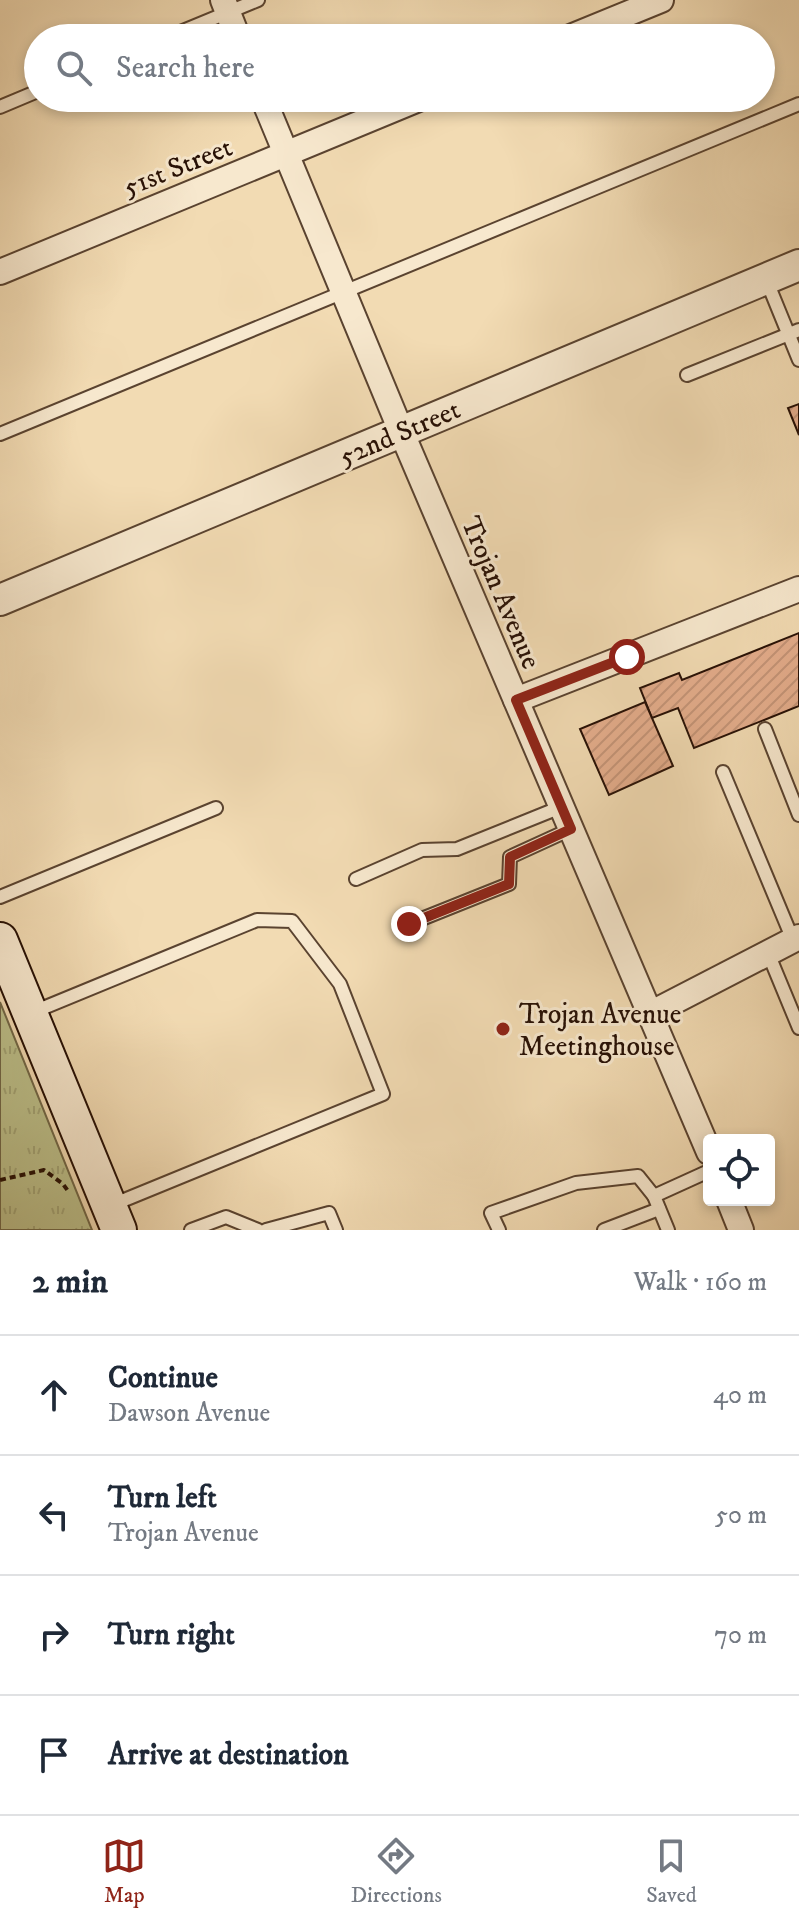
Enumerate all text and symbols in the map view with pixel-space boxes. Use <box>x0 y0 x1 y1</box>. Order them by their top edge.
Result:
search box <box>24 24 775 112</box>
icon: search <box>52 46 96 90</box>
text: Search here <box>116 50 255 87</box>
street label: 51st Street <box>118 130 237 205</box>
street label: 52nd Street <box>334 392 466 475</box>
street label: Trojan Avenue <box>453 511 548 674</box>
route start <box>609 639 645 675</box>
route end <box>391 906 427 942</box>
place label: Trojan Avenue Meetinghouse <box>519 997 681 1064</box>
marker: Trojan Avenue Meetinghouse <box>494 1020 512 1038</box>
map controls <box>703 1134 775 1206</box>
button: locate <box>703 1134 775 1206</box>
text: 2 min <box>32 1261 108 1303</box>
text: Walk · 160 m <box>634 1266 767 1299</box>
text: Continue <box>108 1360 218 1397</box>
icon: ahead <box>32 1373 76 1417</box>
text: 40 m <box>713 1379 767 1412</box>
text: Dawson Avenue <box>108 1397 270 1430</box>
text: Turn left <box>108 1480 217 1517</box>
icon: left <box>32 1493 76 1537</box>
text: 50 m <box>715 1499 767 1532</box>
text: Trojan Avenue <box>108 1517 259 1550</box>
icon: right <box>32 1613 76 1657</box>
text: Turn right <box>108 1617 235 1654</box>
text: 70 m <box>714 1619 767 1652</box>
icon: arrive <box>32 1733 76 1777</box>
text: Arrive at destination <box>108 1737 349 1774</box>
tab: Map <box>102 1834 146 1909</box>
tab: Directions <box>351 1834 442 1909</box>
tab: Saved <box>646 1834 697 1909</box>

